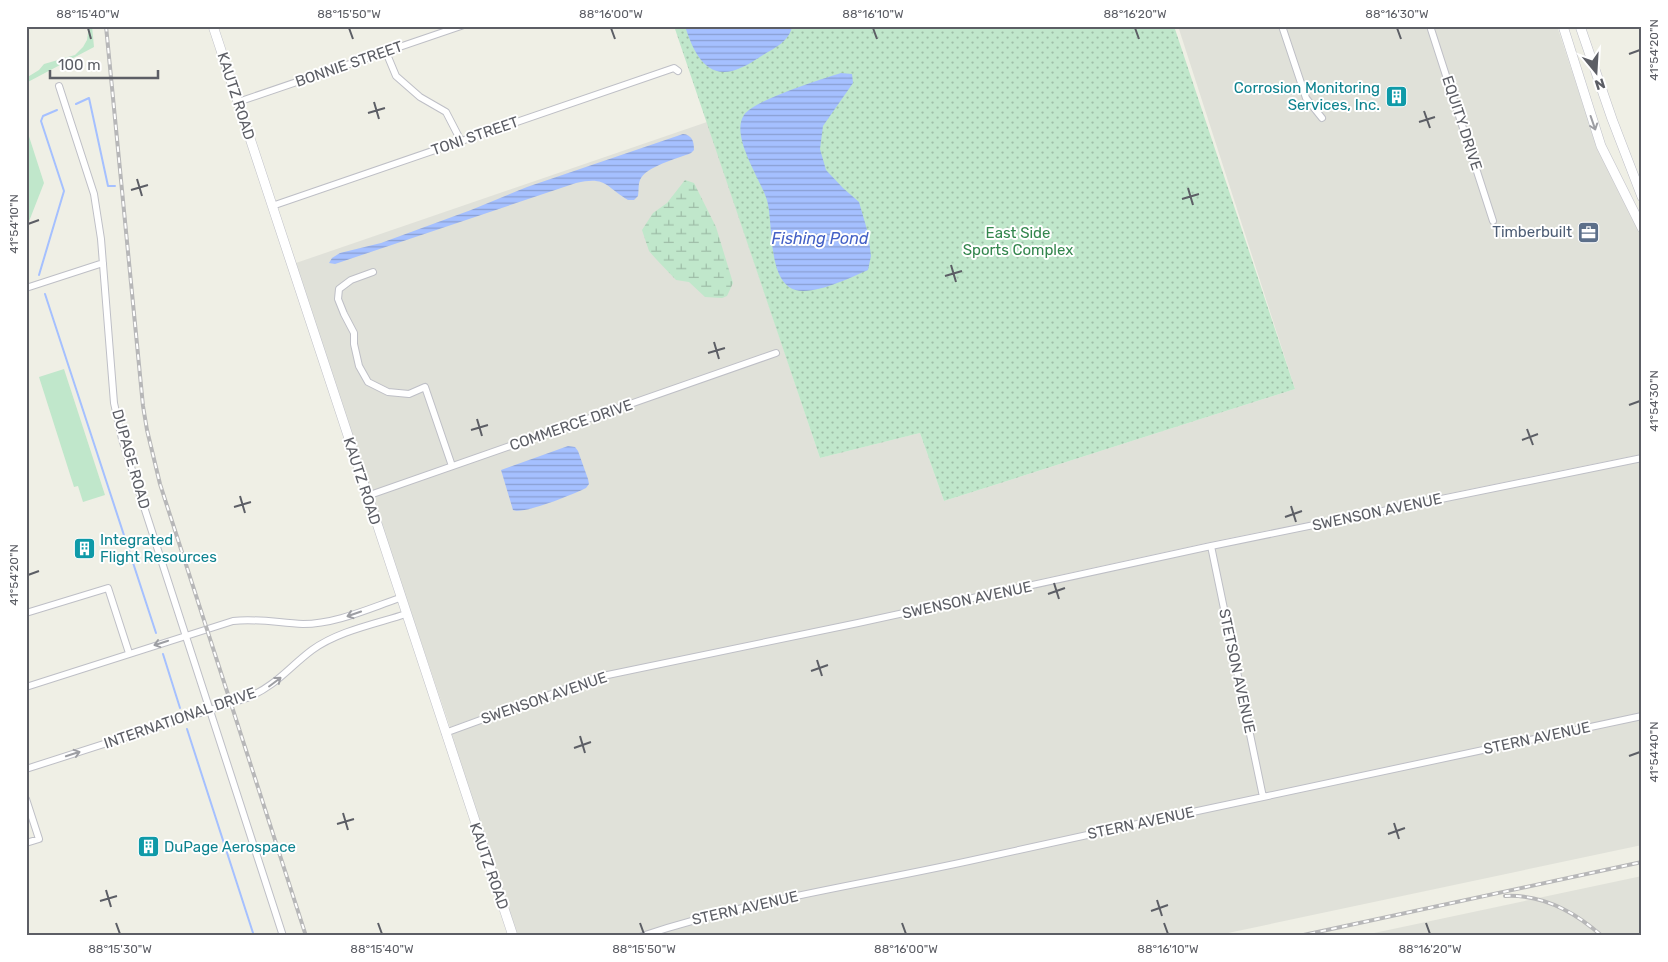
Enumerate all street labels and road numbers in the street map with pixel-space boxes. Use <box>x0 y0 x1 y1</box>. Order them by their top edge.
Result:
street label: BONNIE STREET <box>293 37 405 91</box>
street label: KAUTZ ROAD <box>213 50 259 142</box>
street label: EQUITY DRIVE <box>1438 73 1486 173</box>
street label: TONI STREET <box>429 113 521 159</box>
street label: COMMERCE DRIVE <box>507 396 635 454</box>
street label: DUPAGE ROAD <box>108 407 154 511</box>
street label: KAUTZ ROAD <box>339 435 385 527</box>
street label: SWENSON AVENUE <box>1310 489 1444 535</box>
street label: SWENSON AVENUE <box>900 577 1034 623</box>
street label: STETSON AVENUE <box>1215 607 1259 735</box>
street label: SWENSON AVENUE <box>479 668 609 728</box>
street label: INTERNATIONAL DRIVE <box>102 683 258 753</box>
street label: STERN AVENUE <box>1482 718 1592 758</box>
street label: STERN AVENUE <box>1086 803 1196 843</box>
street label: KAUTZ ROAD <box>466 820 512 912</box>
street label: STERN AVENUE <box>690 887 800 929</box>

